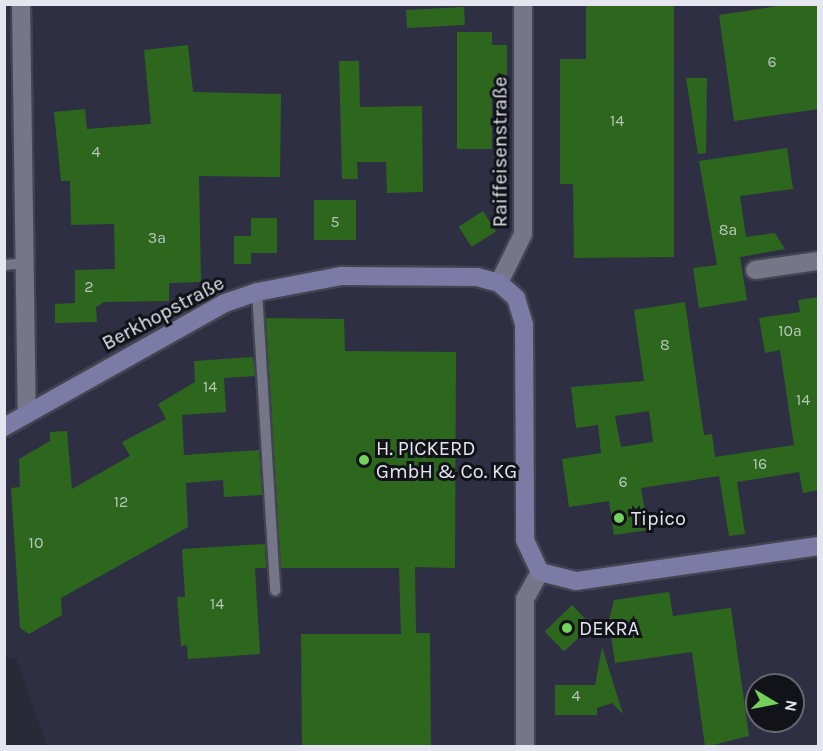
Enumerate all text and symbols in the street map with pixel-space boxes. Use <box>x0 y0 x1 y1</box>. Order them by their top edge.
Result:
house number: 6 <box>767 52 777 72</box>
street label: Raiffeisenstraße <box>488 77 512 227</box>
house number: 14 <box>610 111 624 131</box>
house number: 4 <box>92 142 100 162</box>
house number: 5 <box>330 212 340 232</box>
house number: 8a <box>719 220 737 240</box>
house number: 3a <box>148 228 166 248</box>
street label: Berkhopstraße <box>98 271 228 355</box>
house number: 2 <box>84 277 94 297</box>
house number: 10a <box>778 321 802 341</box>
house number: 8 <box>660 335 670 355</box>
house number: 14 <box>203 377 217 397</box>
house number: 14 <box>796 390 810 410</box>
place label: H. PICKERD GmbH & Co. KG <box>376 436 517 483</box>
marker: H. PICKERD GmbH & Co. KG <box>357 453 371 467</box>
house number: 16 <box>753 454 767 474</box>
house number: 6 <box>618 472 628 492</box>
house number: 12 <box>114 492 128 512</box>
place label: Tipico <box>631 506 686 530</box>
marker: Tipico <box>612 511 626 525</box>
house number: 10 <box>29 533 43 553</box>
house number: 14 <box>210 594 224 614</box>
place label: DEKRA <box>579 616 639 640</box>
marker: DEKRA <box>560 621 574 635</box>
north arrow <box>745 673 805 733</box>
house number: 4 <box>572 686 580 706</box>
text: N <box>781 699 802 713</box>

